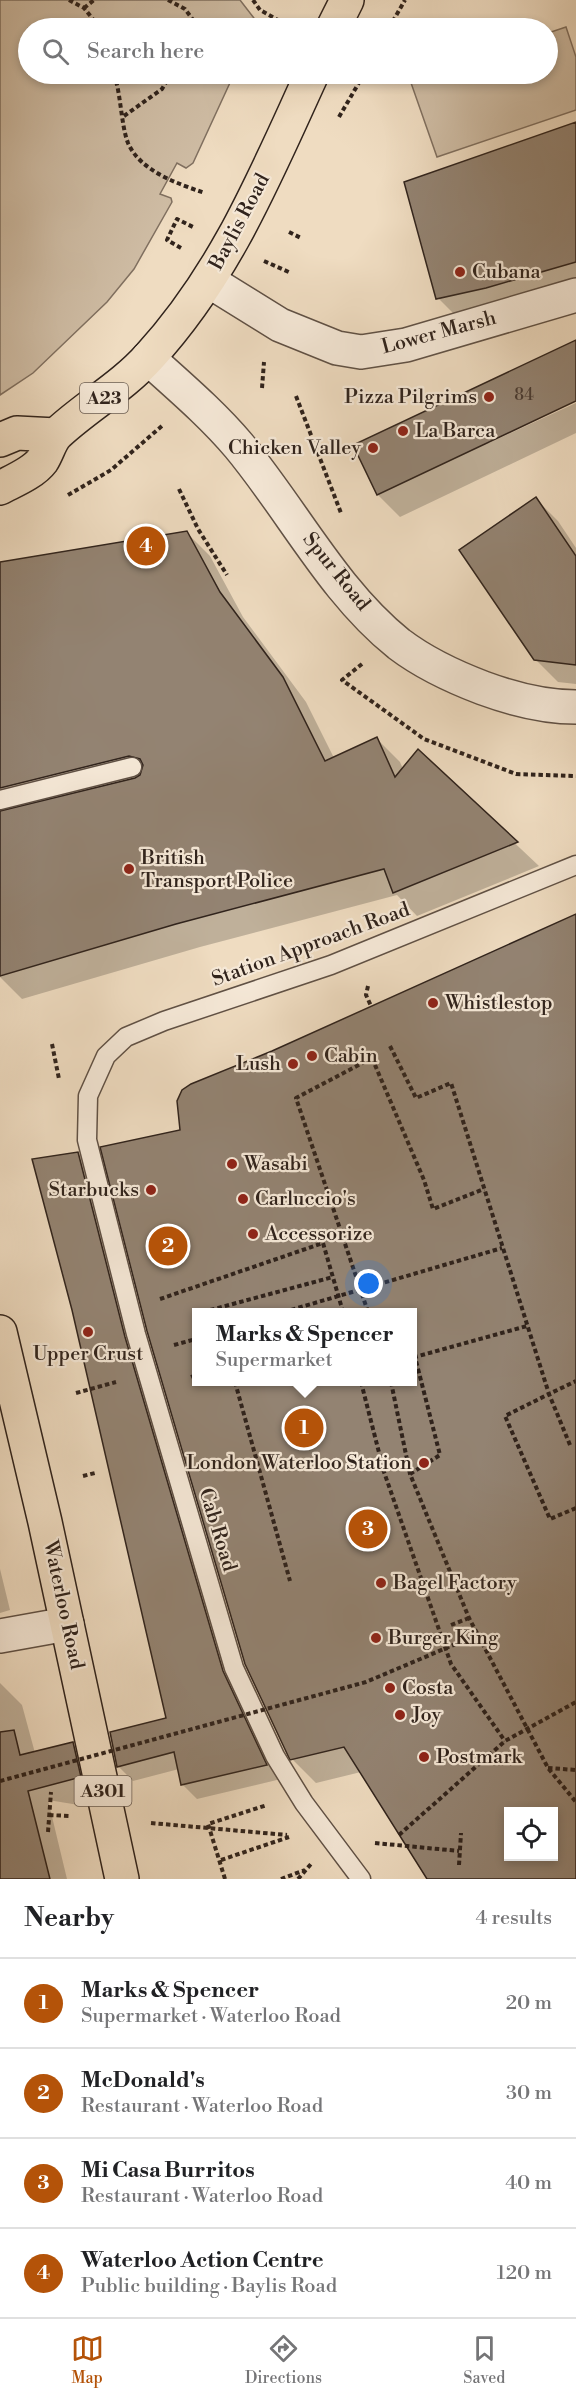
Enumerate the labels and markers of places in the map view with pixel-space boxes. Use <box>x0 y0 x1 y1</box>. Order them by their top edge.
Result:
place label: Cubana <box>472 260 542 285</box>
marker: Cubana <box>453 265 467 279</box>
place label: Pizza Pilgrims <box>344 385 477 410</box>
marker: Pizza Pilgrims <box>482 390 496 404</box>
place label: La Barca <box>415 419 496 444</box>
marker: La Barca <box>396 424 410 438</box>
place label: Chicken Valley <box>228 436 361 461</box>
marker: Chicken Valley <box>366 441 380 455</box>
pin: 4 <box>126 524 166 568</box>
place label: British Transport Police <box>140 846 293 894</box>
marker: British Transport Police <box>122 862 136 876</box>
place label: Whistlestop <box>444 991 552 1016</box>
marker: Whistlestop <box>426 996 440 1010</box>
place label: Cabin <box>324 1044 378 1069</box>
marker: Cabin <box>305 1049 319 1063</box>
place label: Lush <box>236 1052 281 1077</box>
marker: Lush <box>286 1057 300 1071</box>
place label: Wasabi <box>243 1152 308 1177</box>
marker: Wasabi <box>225 1157 239 1171</box>
place label: Starbucks <box>49 1178 139 1203</box>
marker: Starbucks <box>144 1183 158 1197</box>
place label: Carluccio's <box>255 1187 356 1212</box>
marker: Carluccio's <box>236 1192 250 1206</box>
place label: Accessorize <box>264 1222 373 1247</box>
pin: 2 <box>148 1224 188 1268</box>
marker: Accessorize <box>246 1227 260 1241</box>
marker: Upper Crust <box>81 1325 95 1339</box>
place label: Upper Crust <box>33 1342 143 1367</box>
pin: 1 <box>284 1406 324 1450</box>
place label: London Waterloo Station <box>186 1451 412 1476</box>
marker: London Waterloo Station <box>417 1456 431 1470</box>
pin: 3 <box>348 1506 388 1552</box>
place label: Bagel Factory <box>392 1571 517 1596</box>
marker: Bagel Factory <box>374 1576 388 1590</box>
place label: Burger King <box>387 1626 499 1651</box>
marker: Burger King <box>369 1631 383 1645</box>
place label: Costa <box>402 1676 454 1701</box>
marker: Costa <box>383 1681 397 1695</box>
place label: Joy <box>411 1703 441 1728</box>
marker: Joy <box>393 1708 407 1722</box>
place label: Postmark <box>436 1745 524 1770</box>
marker: Postmark <box>417 1750 431 1764</box>

